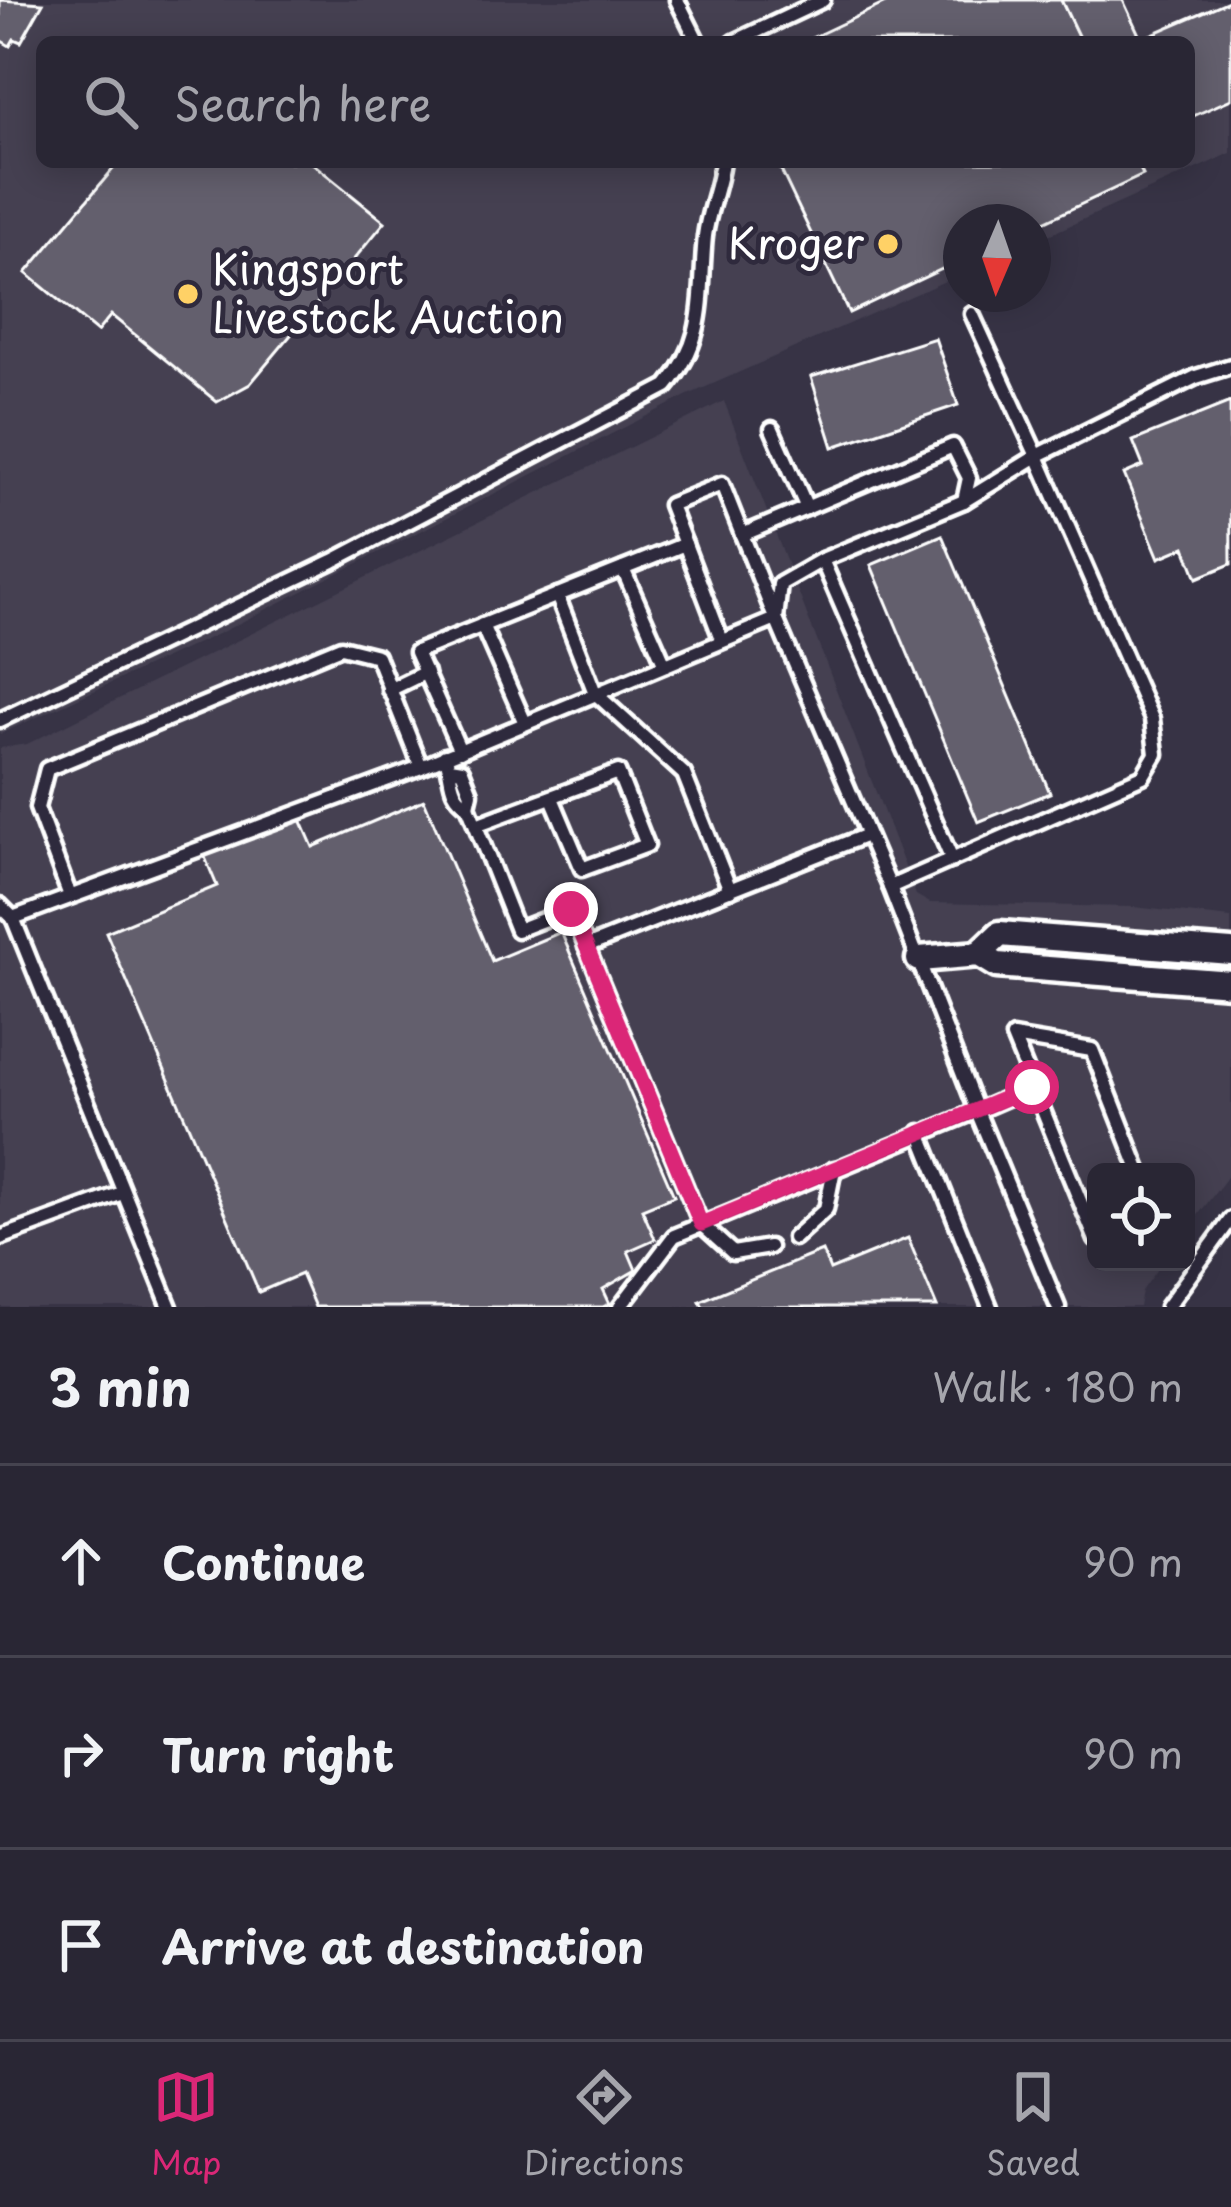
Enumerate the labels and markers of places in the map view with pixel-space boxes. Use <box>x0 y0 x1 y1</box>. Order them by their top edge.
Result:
place label: Kroger <box>728 210 864 273</box>
marker: Kroger <box>875 231 901 257</box>
place label: Kingsport Livestock Auction <box>212 236 564 347</box>
marker: Kingsport Livestock Auction <box>175 281 201 307</box>

